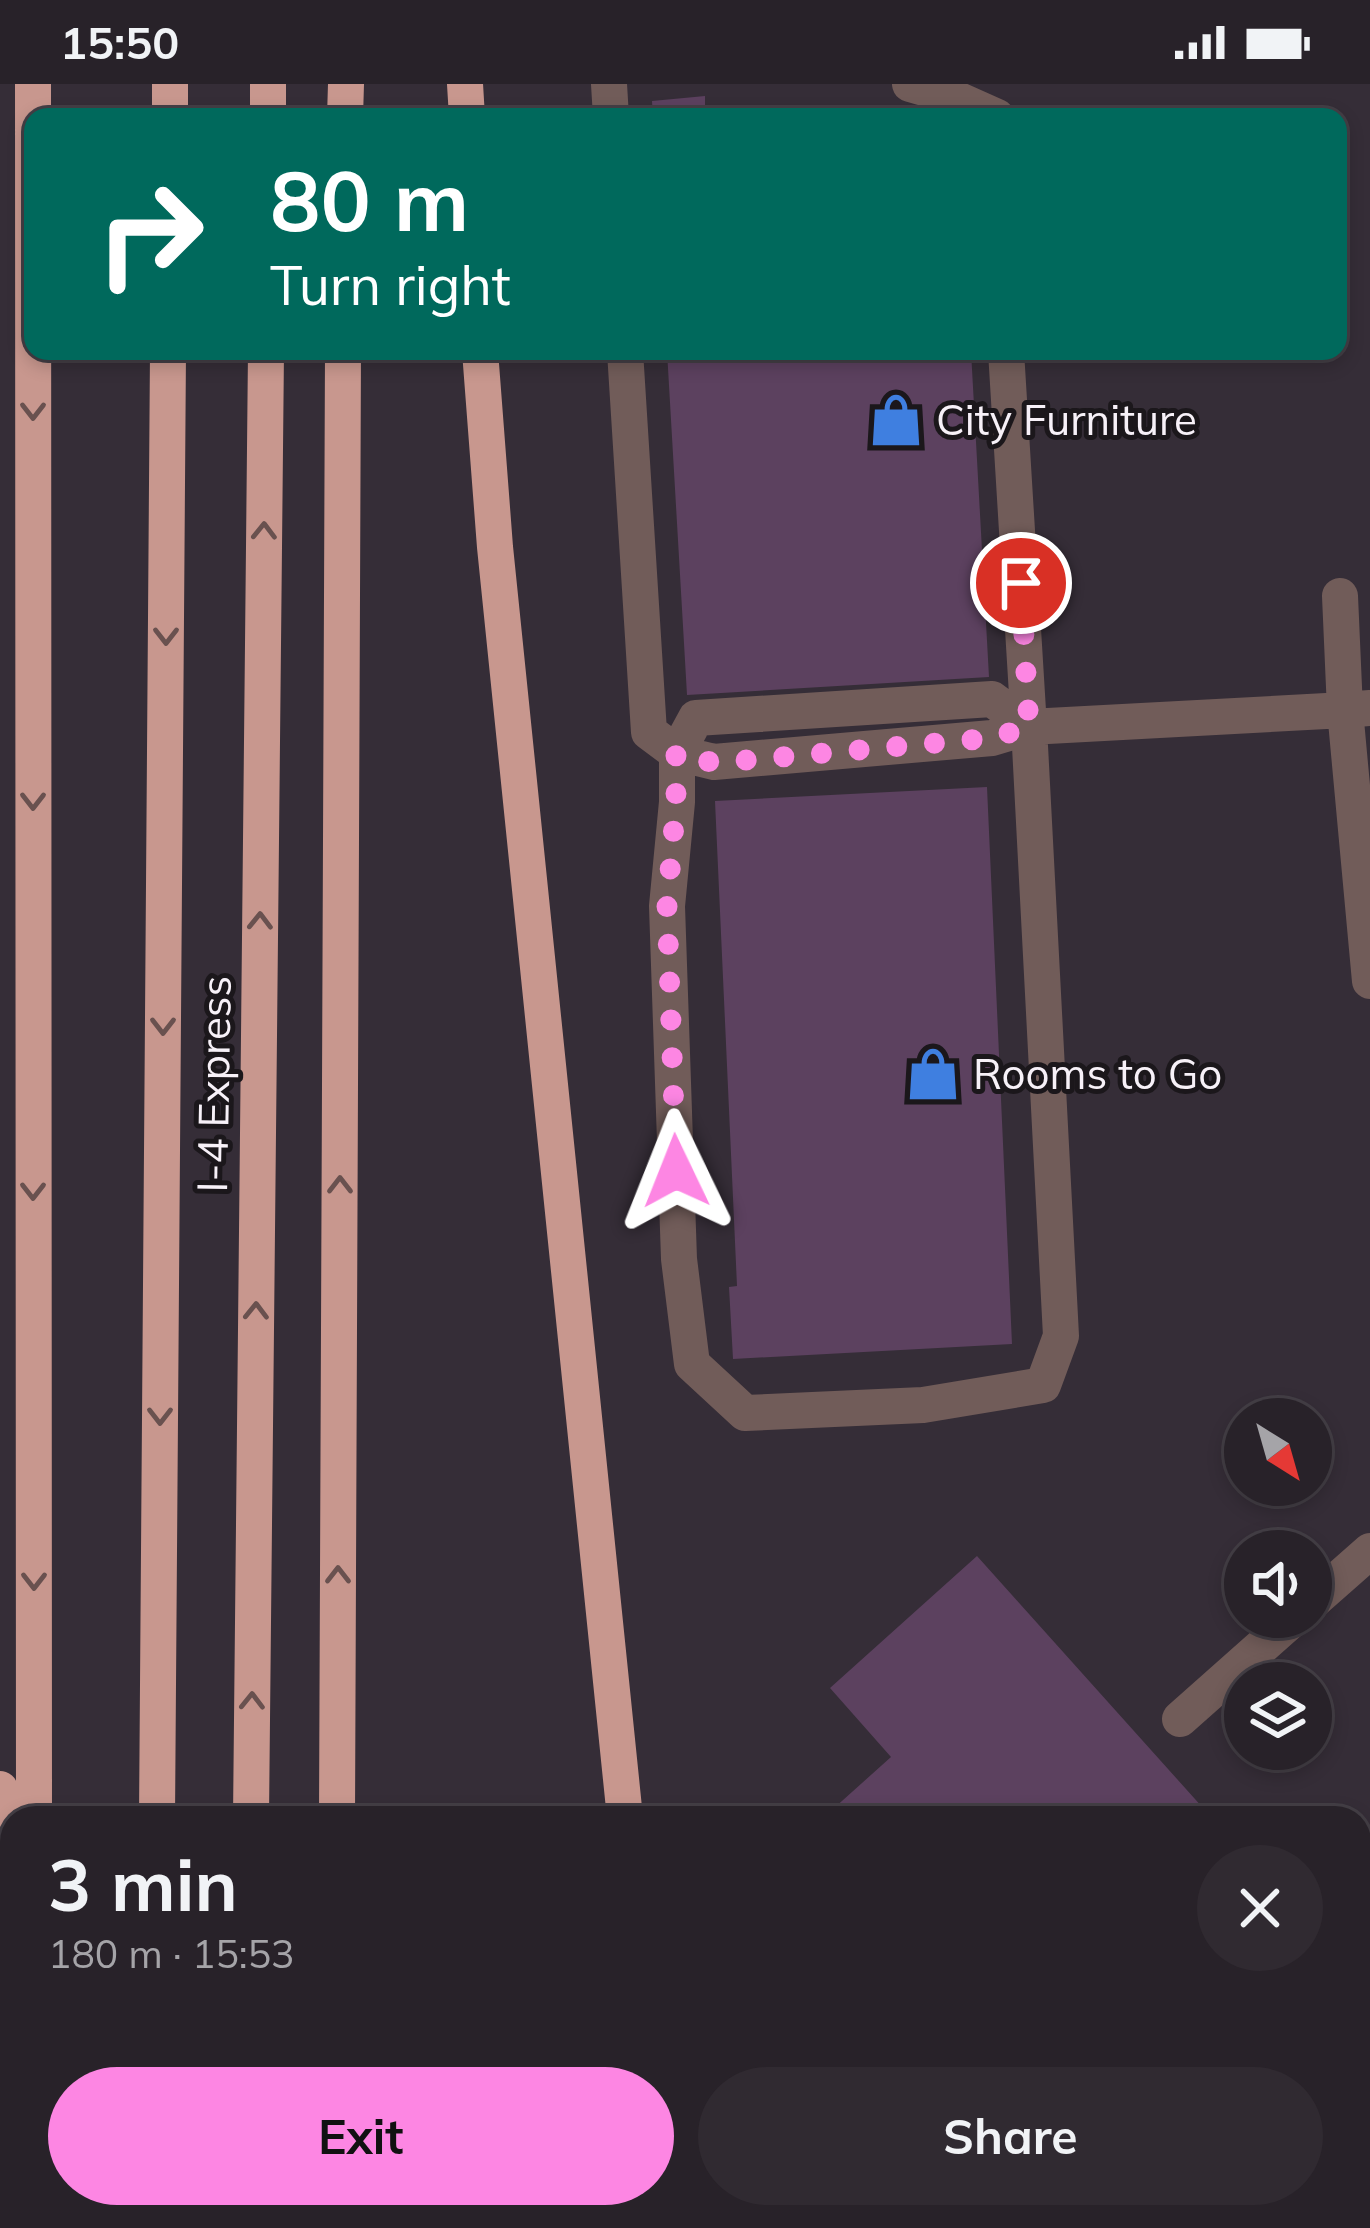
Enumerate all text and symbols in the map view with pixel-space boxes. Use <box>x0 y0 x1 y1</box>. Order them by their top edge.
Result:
text: 15:50 <box>60 14 179 70</box>
text: 80 m <box>270 147 469 252</box>
icon: right <box>72 156 228 312</box>
text: Turn right <box>270 251 511 319</box>
shop icon: City Furniture <box>867 391 925 449</box>
place label: City Furniture <box>936 393 1197 446</box>
one-way arrow <box>20 403 46 421</box>
one-way arrow <box>251 521 277 539</box>
pin <box>970 532 1072 634</box>
icon: arrive <box>988 550 1054 616</box>
one-way arrow <box>153 628 179 646</box>
one-way arrow <box>20 793 46 811</box>
one-way arrow <box>247 911 273 929</box>
street label: I-4 Express <box>185 975 242 1193</box>
one-way arrow <box>150 1018 176 1036</box>
shop icon: Rooms to Go <box>904 1045 962 1103</box>
place label: Rooms to Go <box>973 1047 1222 1100</box>
position arrow <box>613 1108 739 1234</box>
one-way arrow <box>327 1175 353 1193</box>
one-way arrow <box>20 1182 46 1201</box>
one-way arrow <box>243 1301 269 1320</box>
north arrow <box>1224 1398 1332 1506</box>
map controls <box>1224 1398 1332 1770</box>
one-way arrow <box>147 1408 173 1426</box>
button: sound <box>1224 1530 1332 1638</box>
one-way arrow <box>325 1565 351 1583</box>
one-way arrow <box>21 1573 47 1591</box>
button: layers <box>1224 1662 1332 1770</box>
one-way arrow <box>239 1691 265 1710</box>
text: 3 min <box>48 1839 238 1929</box>
button: close <box>1197 1845 1323 1971</box>
text: 180 m · 15:53 <box>48 1929 294 1978</box>
button: Exit <box>48 2067 674 2205</box>
button: Share <box>698 2067 1323 2205</box>

